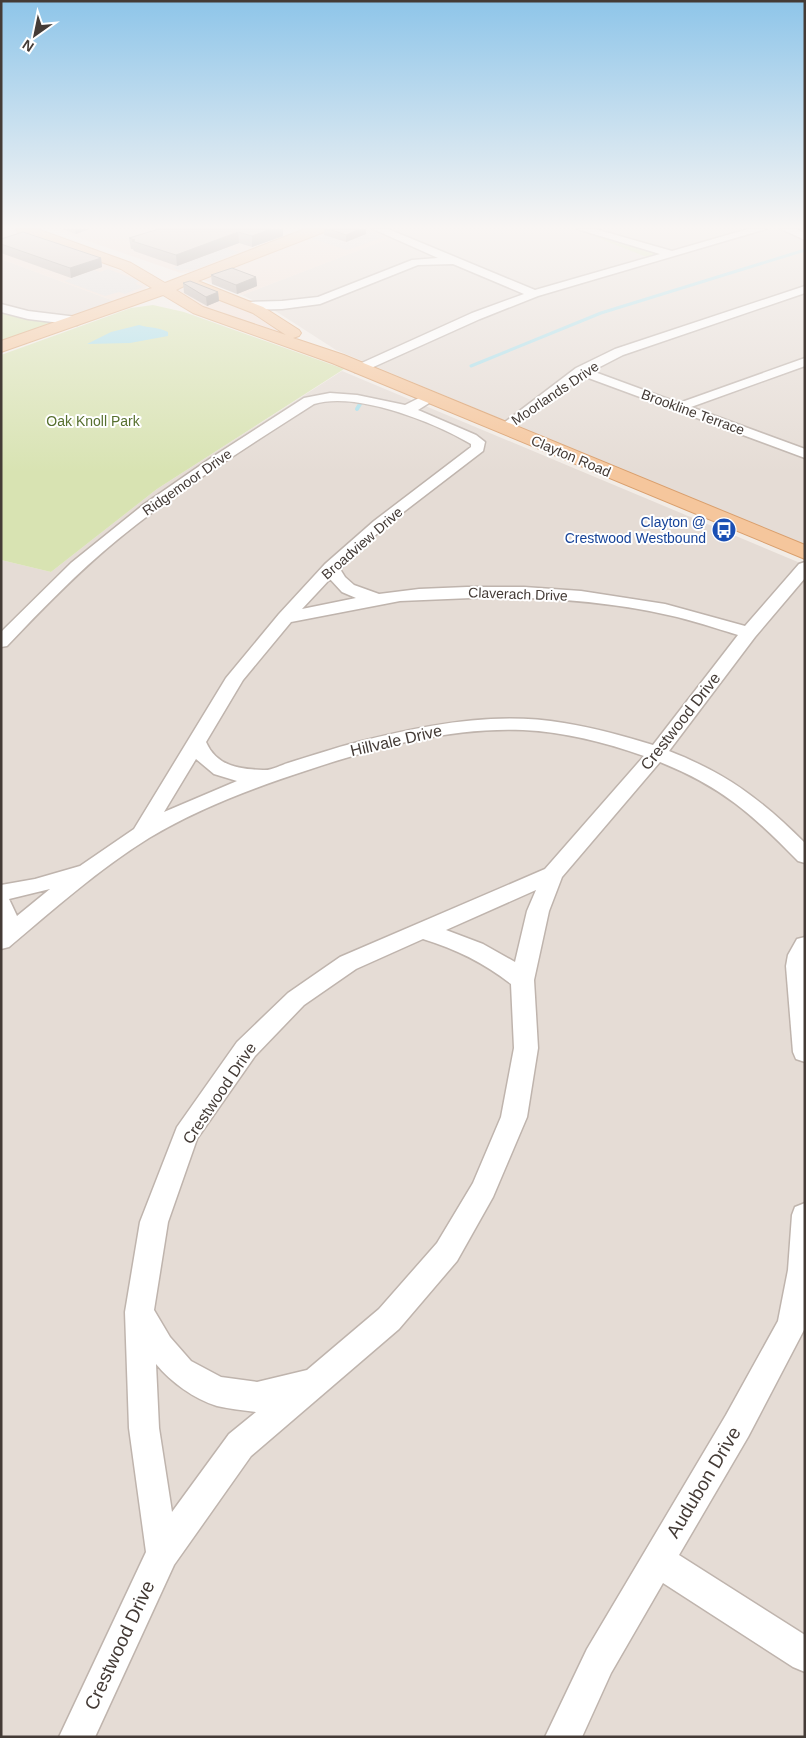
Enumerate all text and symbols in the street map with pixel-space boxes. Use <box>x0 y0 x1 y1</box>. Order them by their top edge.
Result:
north arrow <box>10 10 60 60</box>
text: N <box>19 36 37 55</box>
street label: Moorlands Drive <box>508 358 602 428</box>
street label: Brookline Terrace <box>639 386 747 438</box>
park label: Oak Knoll Park <box>46 413 141 429</box>
street label: Clayton Road <box>529 432 613 480</box>
street label: Ridgemoor Drive <box>139 445 235 519</box>
street label: Broadview Drive <box>318 503 406 582</box>
place label: Clayton @ Crestwood Westbound <box>565 514 706 546</box>
bus stop icon: Clayton @ Crestwood Westbound <box>711 517 737 543</box>
street label: Claverach Drive <box>468 584 568 604</box>
street label: Crestwood Drive <box>637 669 724 773</box>
street label: Hillvale Drive <box>349 722 444 759</box>
street label: Crestwood Drive <box>179 1039 260 1147</box>
street label: Audubon Drive <box>662 1423 745 1542</box>
street label: Crestwood Drive <box>80 1577 159 1713</box>

